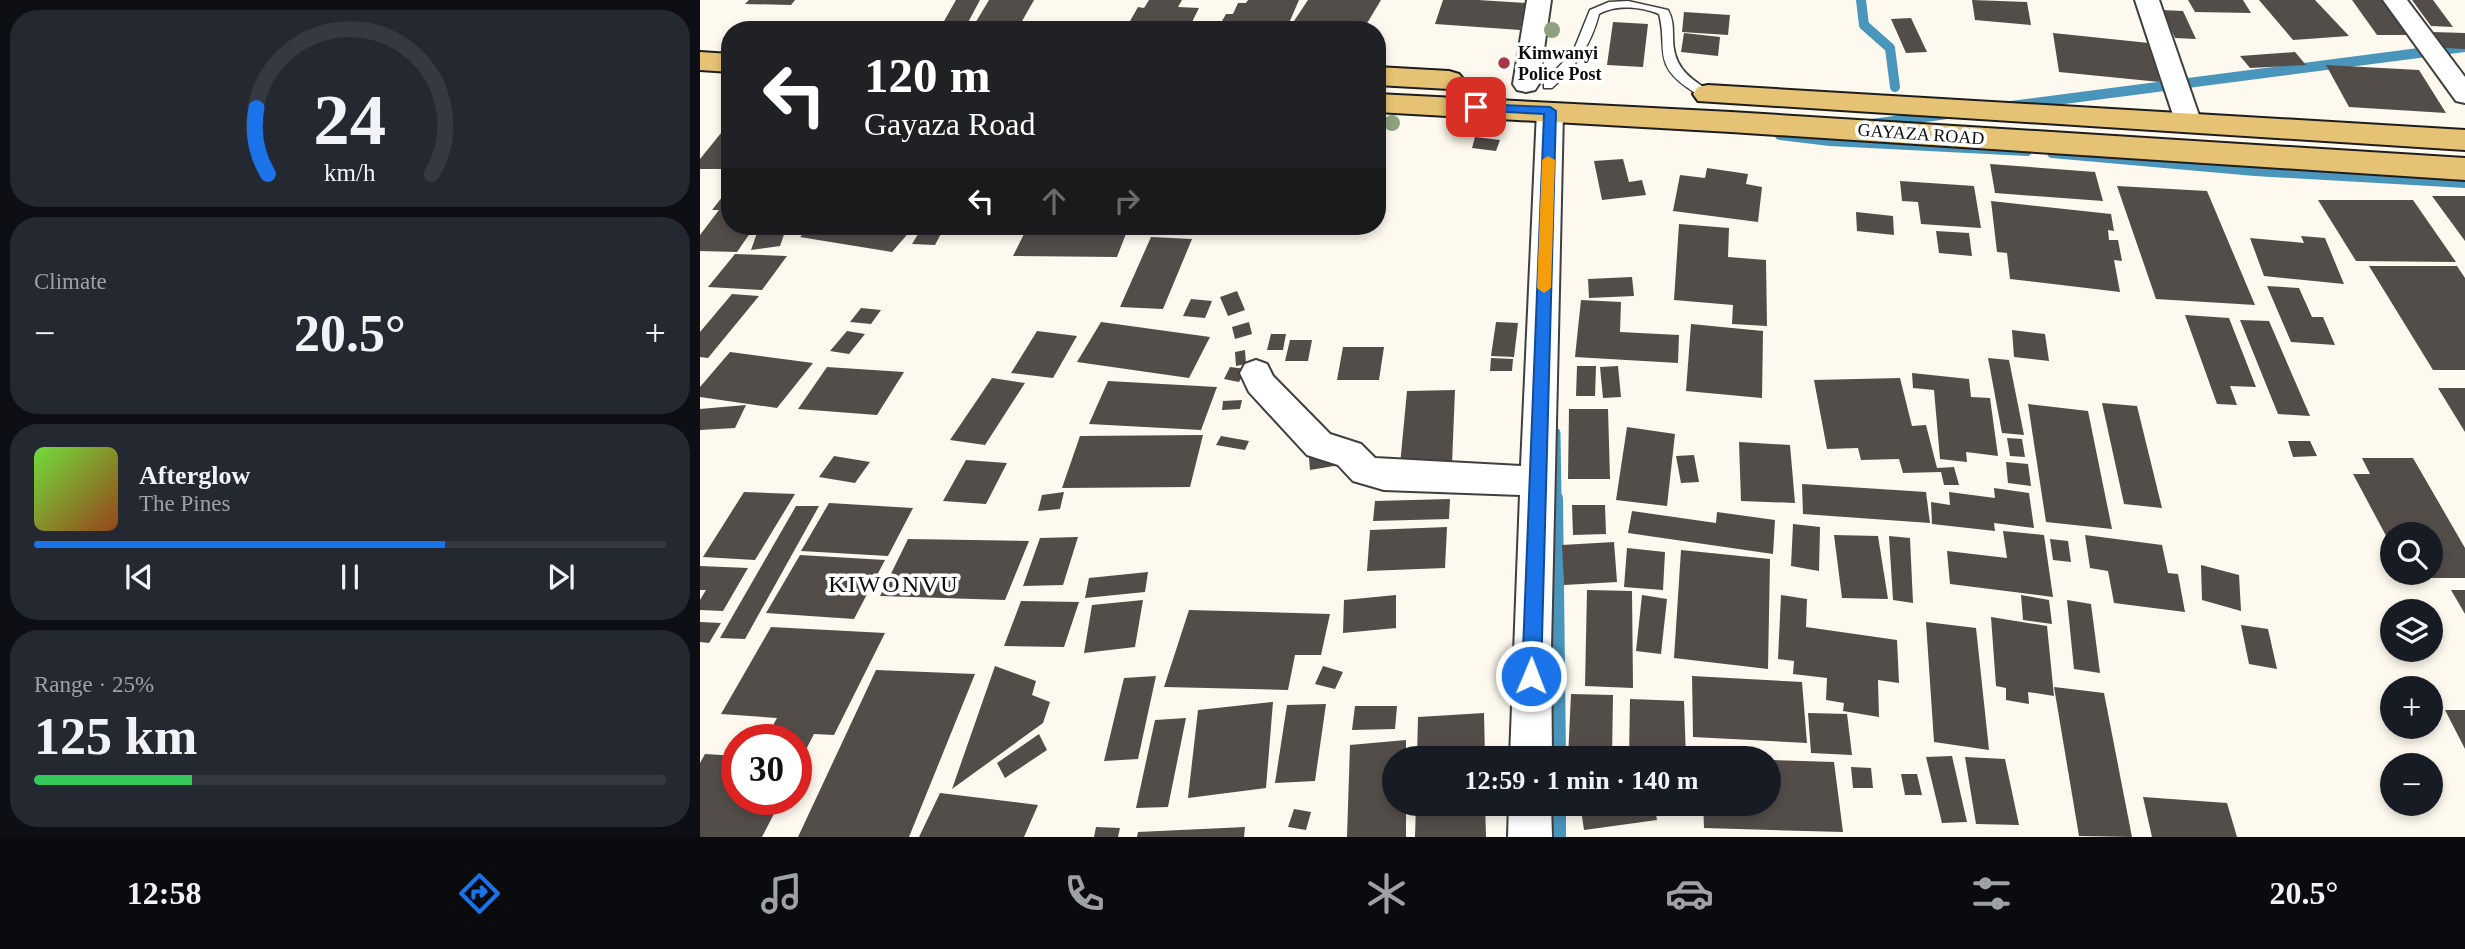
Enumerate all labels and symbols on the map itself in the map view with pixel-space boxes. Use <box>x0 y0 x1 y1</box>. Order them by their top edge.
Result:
place label: Kimwanyi Police Post <box>1518 43 1601 84</box>
marker: Kimwanyi Police Post <box>1496 55 1512 71</box>
pin <box>1446 77 1506 137</box>
street label: GAYAZA ROAD <box>1857 120 1985 148</box>
district label: KIWONVU <box>828 571 960 597</box>
position arrow <box>1494 639 1568 713</box>
speed limit sign: 30 <box>721 724 812 815</box>

